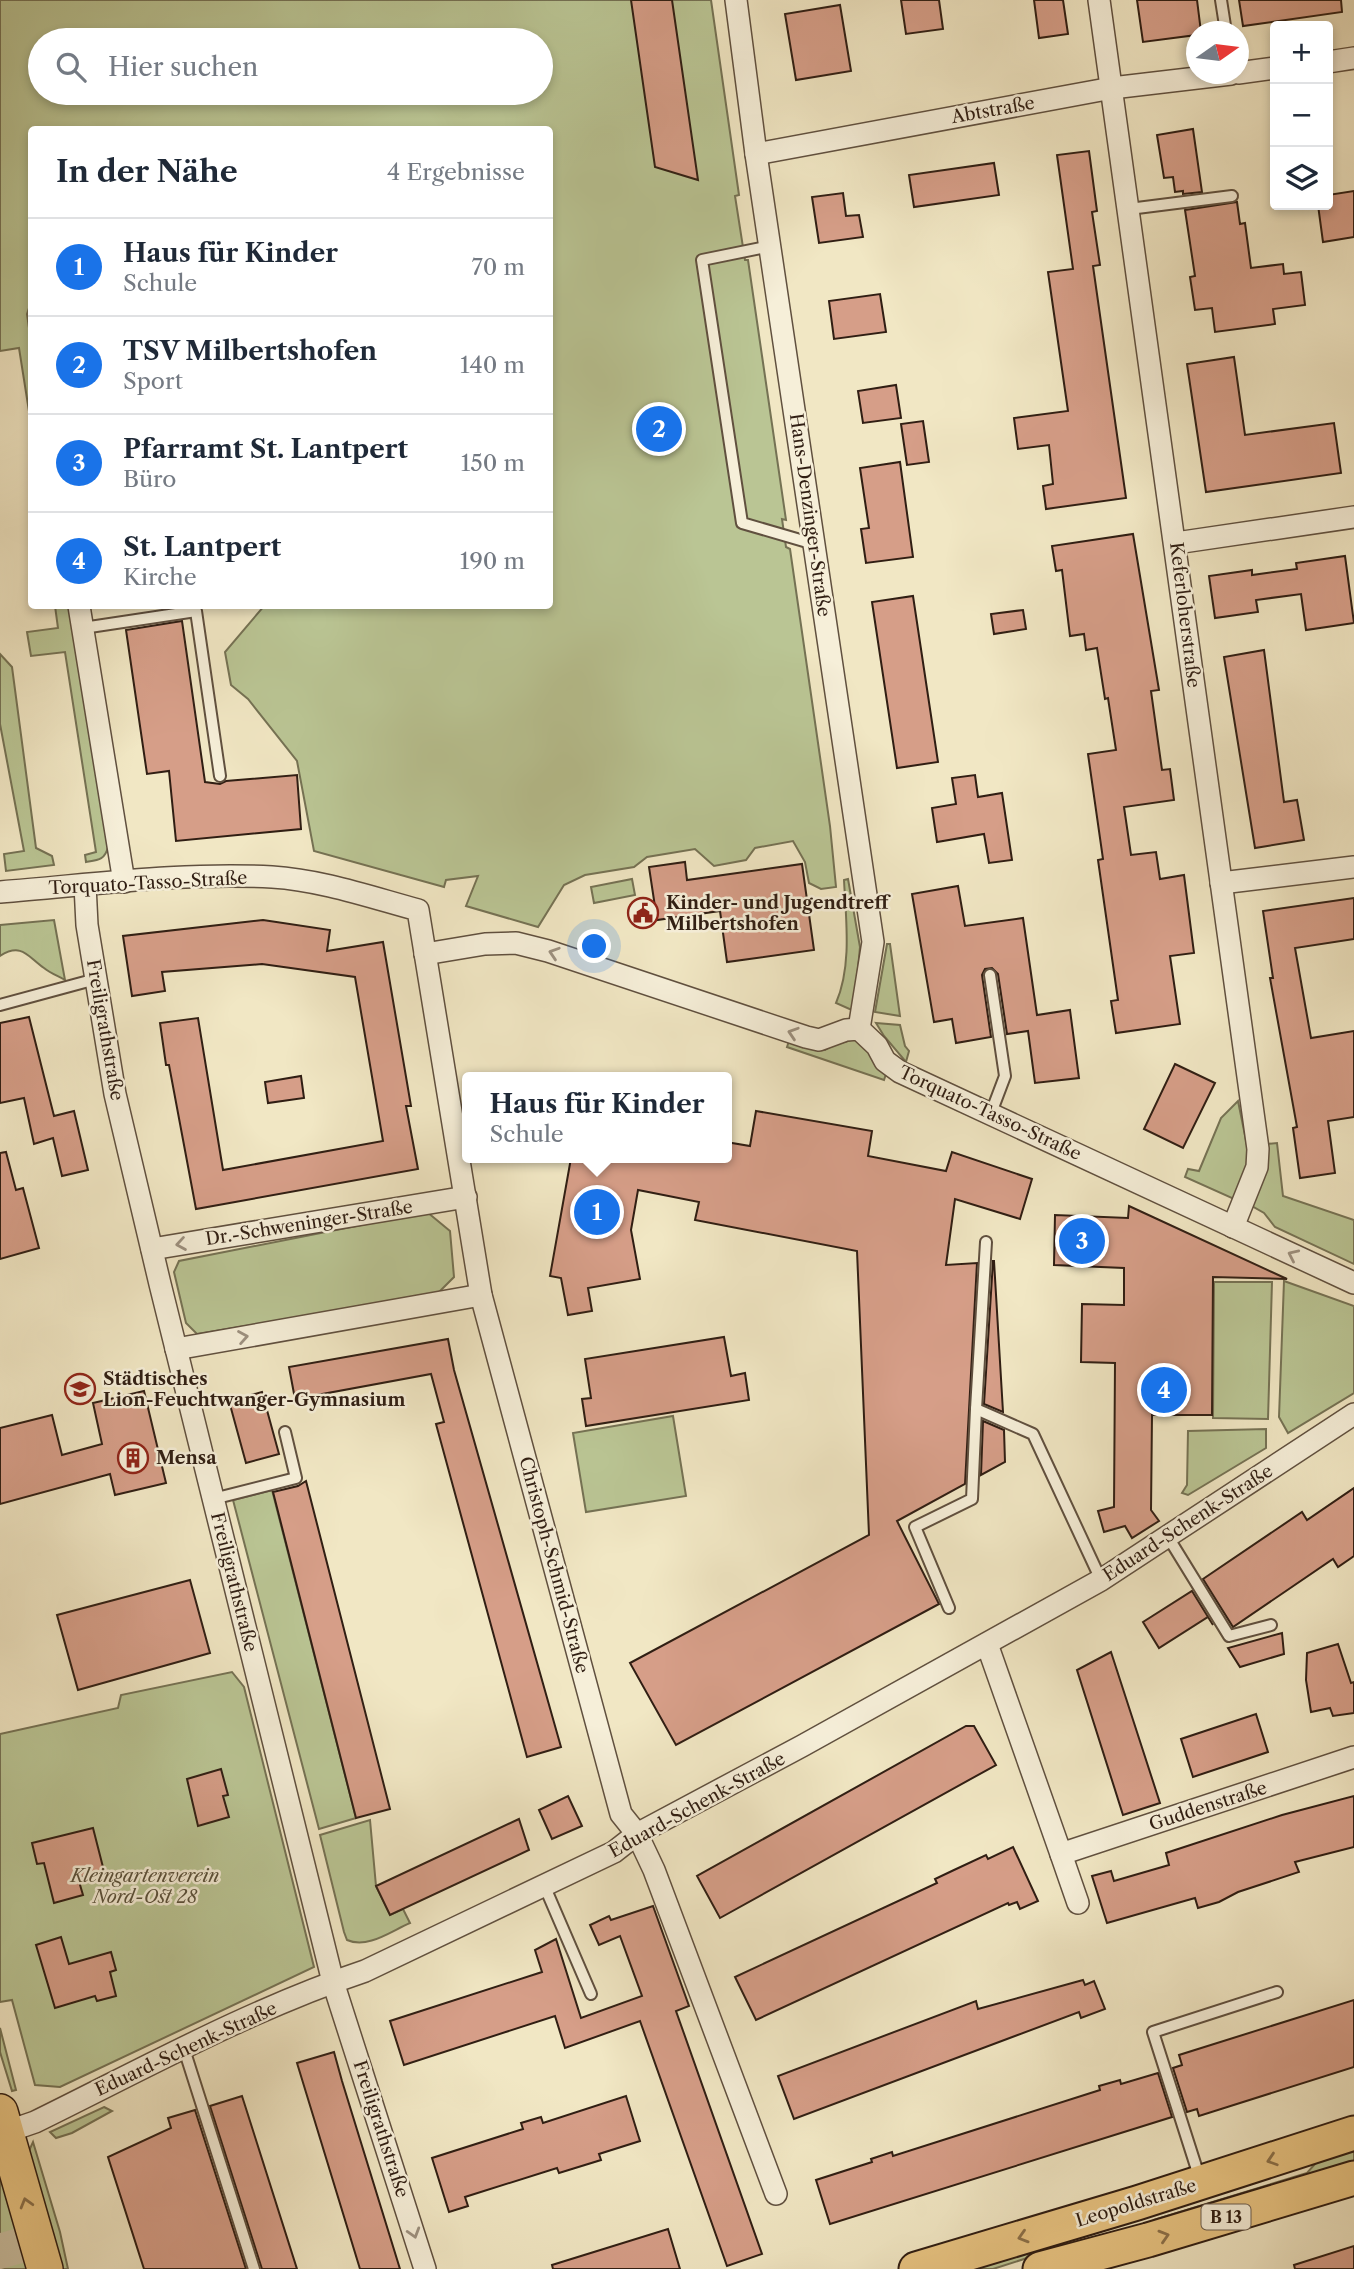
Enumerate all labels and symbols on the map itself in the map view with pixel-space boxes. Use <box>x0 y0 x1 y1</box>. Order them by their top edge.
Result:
north arrow <box>1186 21 1249 84</box>
street label: Abtstraße <box>949 92 1036 128</box>
pin: 2 <box>636 403 682 455</box>
street label: Hans-Denzinger-Straße <box>785 412 835 618</box>
street label: Keferloherstraße <box>1165 541 1205 689</box>
street label: Torquato-Tasso-Straße <box>48 867 248 899</box>
place label: Kinder- und Jugendtreff Milbertshofen <box>666 892 891 935</box>
public building icon: Kinder- und Jugendtreff Milbertshofen <box>626 896 660 930</box>
your location <box>577 929 611 963</box>
one-way arrow <box>548 947 560 962</box>
street label: Freiligrathstraße <box>82 958 128 1102</box>
one-way arrow <box>788 1026 800 1041</box>
street label: Torquato-Tasso-Straße <box>895 1061 1085 1165</box>
pin: 1 <box>574 1186 620 1238</box>
street label: Dr.-Schweninger-Straße <box>204 1196 414 1250</box>
pin: 3 <box>1059 1215 1105 1267</box>
one-way arrow <box>175 1236 187 1251</box>
one-way arrow <box>1288 1249 1300 1263</box>
one-way arrow <box>237 1330 249 1345</box>
pin: 4 <box>1141 1364 1187 1416</box>
place label: Städtisches Lion-Feuchtwanger-Gymnasium <box>103 1368 406 1411</box>
school or university icon: Städtisches Lion-Feuchtwanger-Gymnasium <box>63 1372 97 1406</box>
building icon: Mensa <box>116 1441 150 1475</box>
place label: Mensa <box>156 1447 217 1469</box>
street label: Christoph-Schmid-Straße <box>514 1454 594 1676</box>
street label: Eduard-Schenk-Straße <box>1099 1460 1277 1586</box>
street label: Freiligrathstraße <box>206 1510 262 1654</box>
street label: Eduard-Schenk-Straße <box>605 1747 789 1863</box>
street label: Guddenstraße <box>1146 1777 1270 1835</box>
park label: Kleingartenverein Nord-Ost 28 <box>69 1865 219 1908</box>
street label: Eduard-Schenk-Straße <box>92 1997 280 2101</box>
street label: Freiligrathstraße <box>348 2058 414 2200</box>
one-way arrow <box>1267 2151 1279 2166</box>
street label: Leopoldstraße <box>1073 2174 1199 2232</box>
one-way arrow <box>20 2198 35 2210</box>
road number: B 13 <box>1202 2204 1250 2230</box>
one-way arrow <box>406 2227 420 2239</box>
one-way arrow <box>1017 2229 1029 2244</box>
one-way arrow <box>1158 2229 1170 2244</box>

